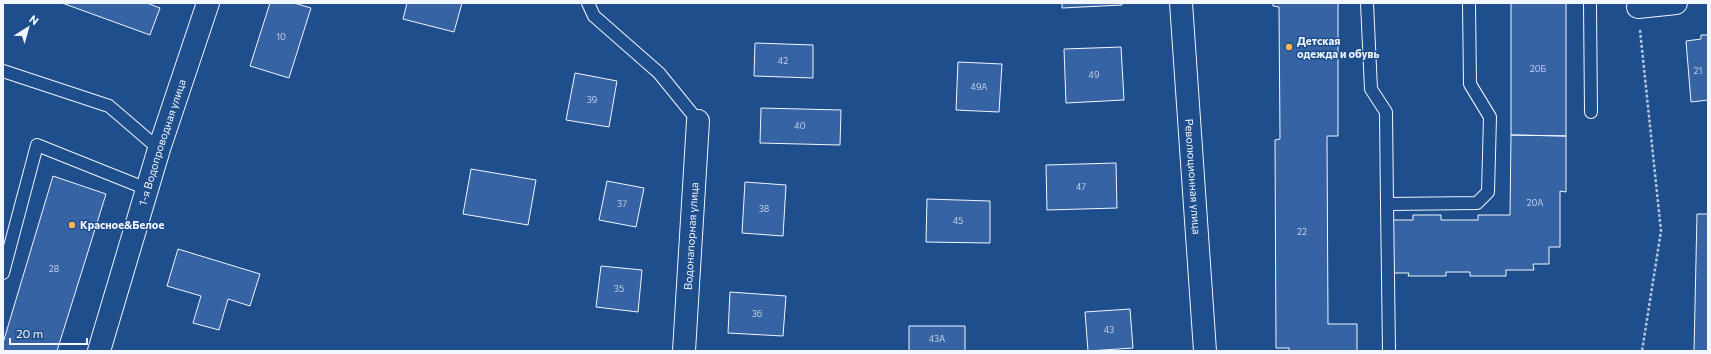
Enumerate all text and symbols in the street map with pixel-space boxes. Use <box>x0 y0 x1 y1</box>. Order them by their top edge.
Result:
north arrow <box>8 8 48 48</box>
text: N <box>27 12 42 27</box>
house number: 10 <box>276 31 286 42</box>
place label: Детская одежда и обувь <box>1297 34 1380 60</box>
marker: Детская одежда и обувь <box>1284 42 1294 52</box>
house number: 42 <box>778 55 788 66</box>
house number: 20Б <box>1530 63 1547 74</box>
house number: 21 <box>1694 65 1702 76</box>
house number: 49 <box>1089 69 1099 80</box>
street label: 1-я Водопроводная улица <box>136 77 188 207</box>
house number: 49А <box>971 81 987 92</box>
house number: 39 <box>587 94 597 105</box>
street label: Революционная улица <box>1183 118 1204 235</box>
house number: 40 <box>794 120 806 131</box>
house number: 47 <box>1076 181 1086 192</box>
street label: Водонапорная улица <box>681 182 700 290</box>
house number: 20А <box>1527 197 1543 208</box>
house number: 37 <box>617 198 627 209</box>
house number: 38 <box>759 203 769 214</box>
house number: 45 <box>953 215 963 226</box>
place label: Красное&Белое <box>80 218 164 231</box>
marker: Красное&Белое <box>67 220 77 230</box>
house number: 22 <box>1297 226 1307 237</box>
house number: 28 <box>49 263 59 274</box>
house number: 35 <box>614 283 624 294</box>
house number: 36 <box>752 308 762 319</box>
scale bar <box>10 320 87 346</box>
house number: 43 <box>1104 324 1114 335</box>
text: 20 m <box>16 326 43 340</box>
house number: 43А <box>929 333 945 344</box>

